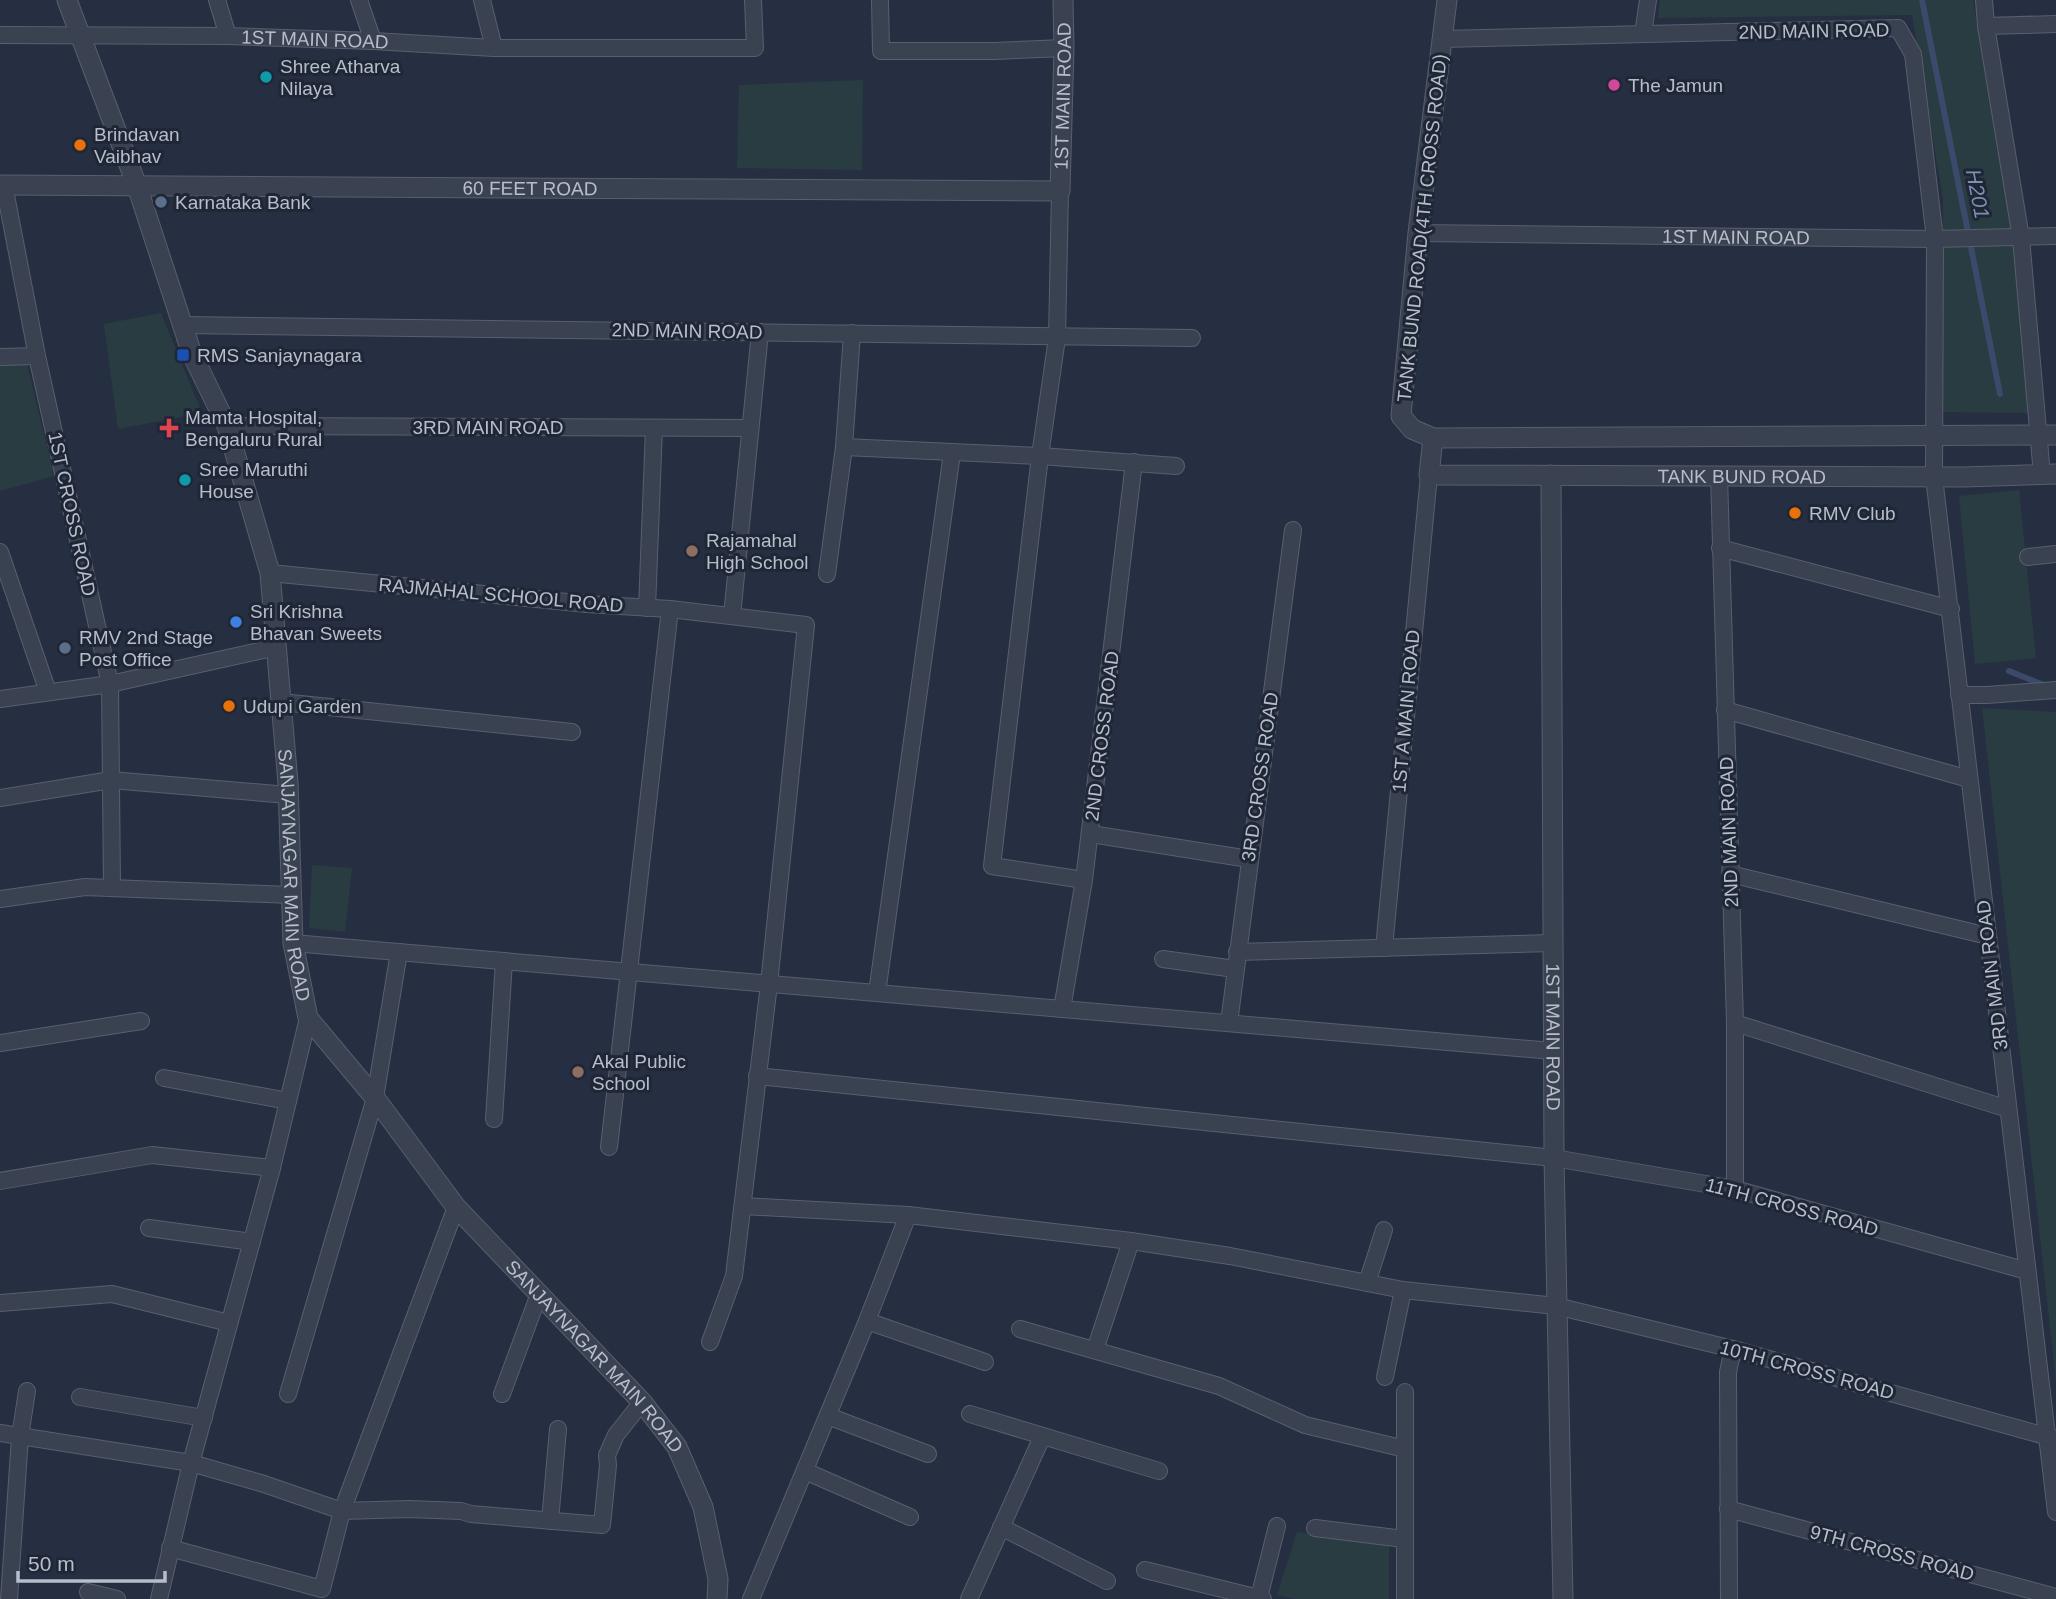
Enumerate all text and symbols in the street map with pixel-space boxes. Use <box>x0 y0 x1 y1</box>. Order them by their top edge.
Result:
street label: 2ND MAIN ROAD <box>1738 19 1890 43</box>
street label: 1ST MAIN ROAD <box>1050 22 1075 170</box>
street label: 1ST MAIN ROAD <box>241 26 389 52</box>
street label: TANK BUND ROAD(4TH CROSS ROAD) <box>1393 53 1451 403</box>
place label: Shree Atharva Nilaya <box>280 56 401 99</box>
marker: Shree Atharva Nilaya <box>258 69 274 85</box>
place label: The Jamun <box>1628 75 1723 96</box>
marker: The Jamun <box>1606 77 1622 93</box>
place label: Brindavan Vaibhav <box>94 124 180 167</box>
marker: Brindavan Vaibhav <box>72 137 88 153</box>
water label: H201 <box>1962 167 1994 221</box>
street label: 60 FEET ROAD <box>462 177 598 199</box>
place label: Karnataka Bank <box>175 192 311 213</box>
marker: Karnataka Bank <box>153 194 169 210</box>
street label: 1ST MAIN ROAD <box>1662 225 1810 248</box>
street label: 2ND MAIN ROAD <box>611 319 763 343</box>
place label: RMS Sanjaynagara <box>197 345 362 366</box>
marker: RMS Sanjaynagara <box>175 347 191 363</box>
place label: Mamta Hospital, Bengaluru Rural <box>185 407 322 450</box>
street label: 3RD MAIN ROAD <box>413 417 563 438</box>
marker: Mamta Hospital, Bengaluru Rural <box>159 418 179 438</box>
street label: 1ST CROSS ROAD <box>44 430 100 598</box>
place label: Sree Maruthi House <box>199 459 308 502</box>
street label: TANK BUND ROAD <box>1657 465 1826 487</box>
marker: Sree Maruthi House <box>177 472 193 488</box>
place label: RMV Club <box>1809 503 1896 524</box>
marker: RMV Club <box>1787 505 1803 521</box>
place label: Rajamahal High School <box>706 530 808 573</box>
marker: Rajamahal High School <box>684 543 700 559</box>
street label: RAJMAHAL SCHOOL ROAD <box>378 574 624 616</box>
place label: Sri Krishna Bhavan Sweets <box>250 601 382 644</box>
marker: Sri Krishna Bhavan Sweets <box>228 614 244 630</box>
place label: RMV 2nd Stage Post Office <box>79 627 213 670</box>
street label: 1ST A MAIN ROAD <box>1388 629 1424 793</box>
marker: RMV 2nd Stage Post Office <box>57 640 73 656</box>
street label: 2ND CROSS ROAD <box>1081 650 1123 822</box>
street label: 3RD CROSS ROAD <box>1238 691 1282 863</box>
place label: Udupi Garden <box>243 696 361 717</box>
marker: Udupi Garden <box>221 698 237 714</box>
street label: SANJAYNAGAR MAIN ROAD <box>275 748 315 1003</box>
street label: 2ND MAIN ROAD <box>1716 756 1742 908</box>
street label: 3RD MAIN ROAD <box>1972 899 2012 1051</box>
street label: 1ST MAIN ROAD <box>1543 963 1564 1111</box>
place label: Akal Public School <box>592 1051 686 1094</box>
marker: Akal Public School <box>570 1064 586 1080</box>
street label: 11TH CROSS ROAD <box>1703 1174 1881 1240</box>
street label: SANJAYNAGAR MAIN ROAD <box>502 1256 688 1457</box>
street label: 10TH CROSS ROAD <box>1718 1337 1896 1403</box>
street label: 9TH CROSS ROAD <box>1808 1521 1976 1585</box>
scale bar <box>18 1540 164 1584</box>
text: 50 m <box>28 1552 75 1575</box>

